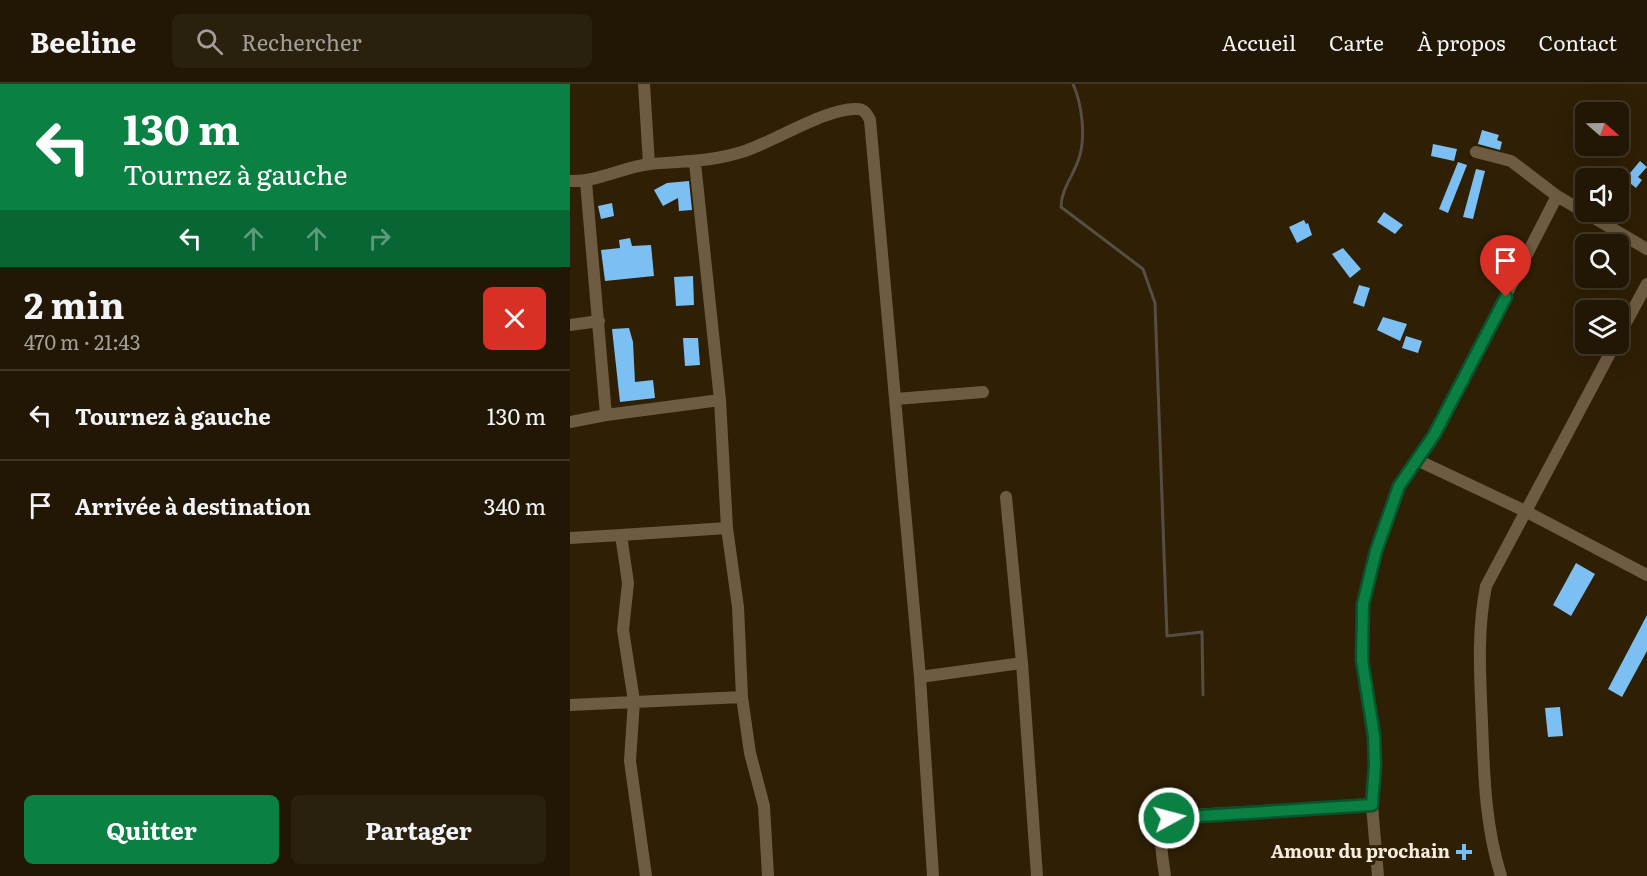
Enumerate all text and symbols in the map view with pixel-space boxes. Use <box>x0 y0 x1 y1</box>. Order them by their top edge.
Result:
search box <box>172 14 592 68</box>
text: Beeline <box>30 20 136 62</box>
icon: search <box>193 25 226 58</box>
text: Rechercher <box>241 25 362 58</box>
text: Accueil <box>1222 26 1296 57</box>
text: Carte <box>1329 26 1384 57</box>
text: À propos <box>1417 26 1506 57</box>
text: Contact <box>1539 26 1617 57</box>
text: 130 m <box>123 96 240 158</box>
north arrow <box>1575 102 1629 156</box>
map controls <box>1575 102 1629 354</box>
icon: left <box>24 108 102 186</box>
text: Tournez à gauche <box>123 153 347 193</box>
button: sound <box>1575 168 1629 222</box>
icon: left <box>174 222 207 255</box>
icon: ahead <box>237 222 270 255</box>
icon: ahead <box>300 222 333 255</box>
icon: right <box>363 222 396 255</box>
button: search <box>1575 234 1629 288</box>
pin <box>1480 235 1531 297</box>
icon: arrive <box>1489 244 1522 277</box>
text: 2 min <box>24 277 125 330</box>
button: close <box>483 287 546 350</box>
button: layers <box>1575 300 1629 354</box>
text: 470 m · 21:43 <box>24 326 140 356</box>
icon: left <box>24 399 57 432</box>
text: Tournez à gauche <box>75 399 271 432</box>
text: 130 m <box>487 399 546 432</box>
icon: arrive <box>24 489 57 522</box>
text: Arrivée à destination <box>75 489 311 522</box>
text: 340 m <box>484 489 546 522</box>
position arrow <box>1137 786 1201 850</box>
button: Quitter <box>24 795 279 864</box>
button: Partager <box>291 795 546 864</box>
place label: Amour du prochain <box>1271 837 1450 864</box>
marker: Amour du prochain <box>1455 843 1473 861</box>

